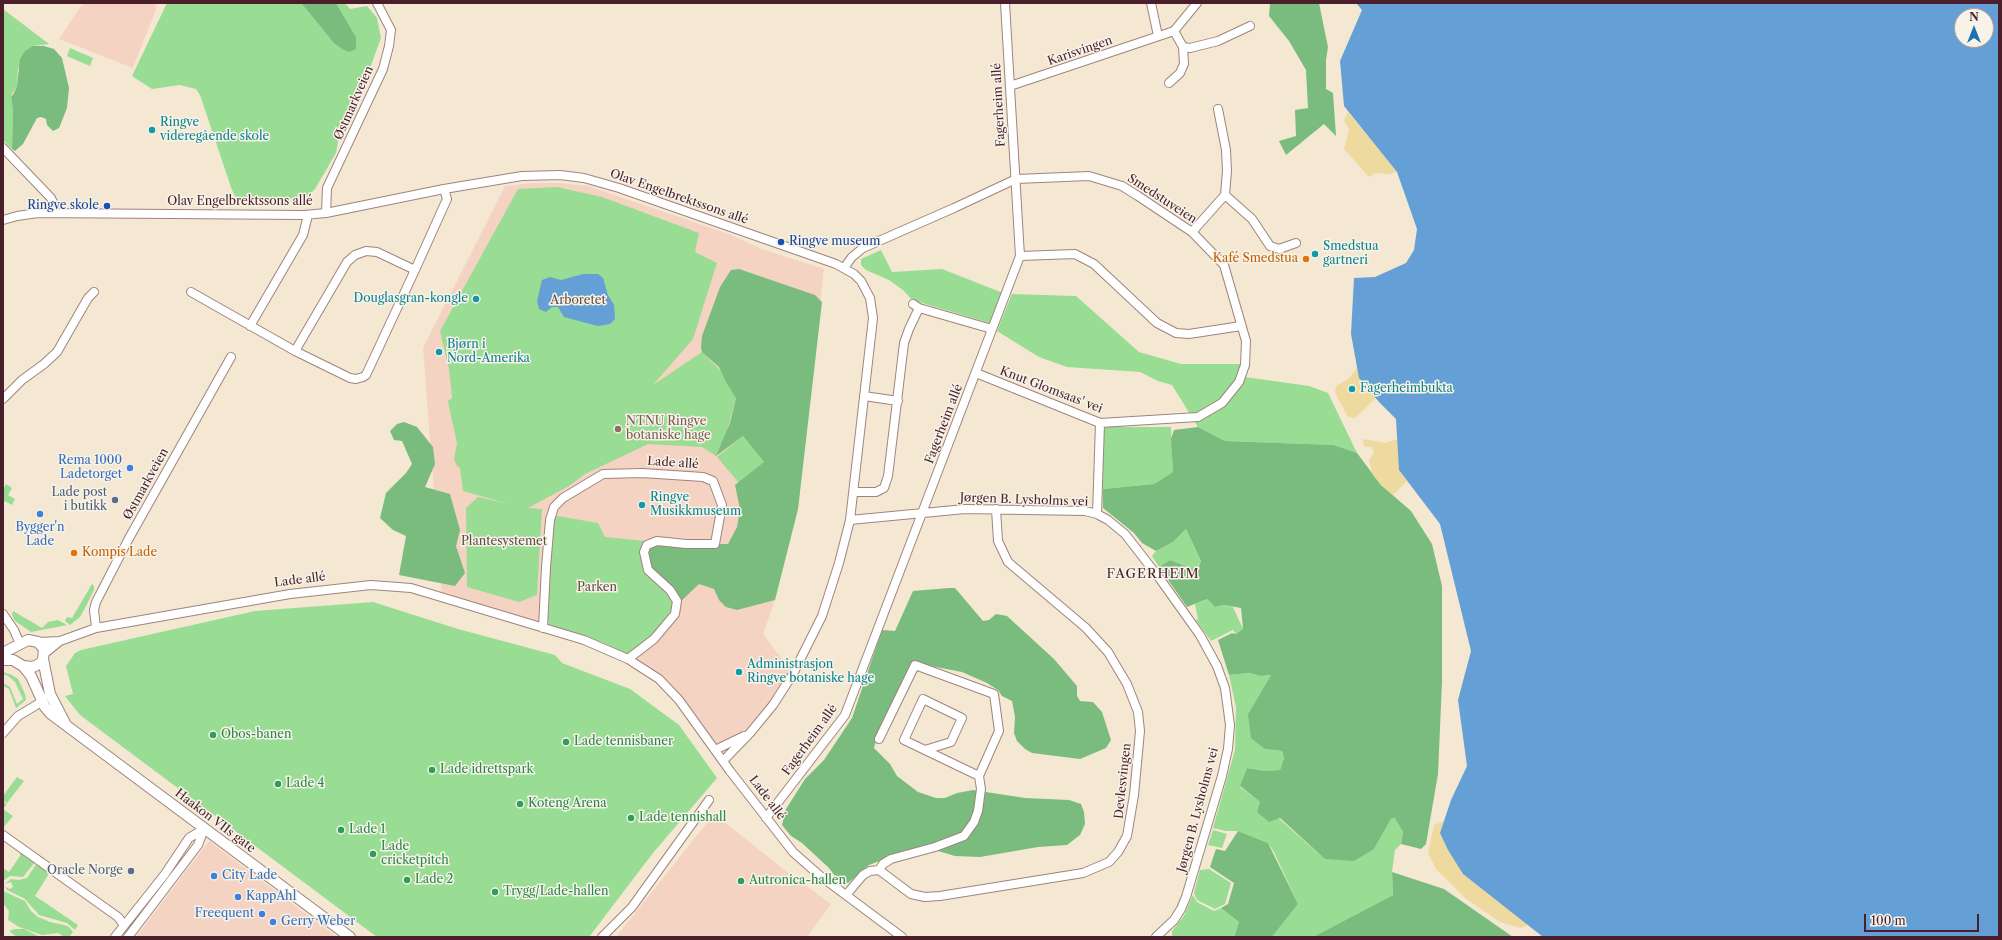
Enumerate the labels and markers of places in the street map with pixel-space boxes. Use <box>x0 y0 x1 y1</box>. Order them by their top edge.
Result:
place label: Ringve videregående skole <box>160 116 269 144</box>
marker: Ringve videregående skole <box>147 125 157 135</box>
place label: Ringve skole <box>27 199 99 213</box>
marker: Ringve skole <box>102 201 112 211</box>
place label: Ringve museum <box>789 235 880 249</box>
marker: Ringve museum <box>776 237 786 247</box>
place label: Smedstua gartneri <box>1323 240 1379 268</box>
marker: Smedstua gartneri <box>1310 249 1320 259</box>
place label: Kafé Smedstua <box>1213 252 1298 266</box>
marker: Kafé Smedstua <box>1301 254 1311 264</box>
place label: Douglasgran-kongle <box>353 292 468 306</box>
marker: Douglasgran-kongle <box>471 294 481 304</box>
place label: Bjørn i Nord-Amerika <box>447 338 530 366</box>
marker: Bjørn i Nord-Amerika <box>434 347 444 357</box>
place label: Fagerheimbukta <box>1360 382 1453 396</box>
marker: Fagerheimbukta <box>1347 384 1357 394</box>
place label: NTNU Ringve botaniske hage <box>626 415 711 443</box>
marker: NTNU Ringve botaniske hage <box>613 424 623 434</box>
place label: Rema 1000 Ladetorget <box>58 454 122 482</box>
marker: Rema 1000 Ladetorget <box>125 463 135 473</box>
place label: Lade post i butikk <box>51 486 107 514</box>
place label: Ringve Musikkmuseum <box>650 491 741 519</box>
marker: Lade post i butikk <box>110 495 120 505</box>
marker: Ringve Musikkmuseum <box>637 500 647 510</box>
marker: Bygger'n Lade <box>35 509 45 519</box>
place label: Bygger'n Lade <box>15 521 65 549</box>
place label: Kompis Lade <box>82 546 157 560</box>
marker: Kompis Lade <box>69 548 79 558</box>
place label: Administrasjon Ringve botaniske hage <box>747 658 874 686</box>
marker: Administrasjon Ringve botaniske hage <box>734 667 744 677</box>
place label: Obos-banen <box>221 728 292 742</box>
marker: Obos-banen <box>208 730 218 740</box>
place label: Lade tennisbaner <box>574 735 673 749</box>
marker: Lade tennisbaner <box>561 737 571 747</box>
place label: Lade idrettspark <box>440 763 533 777</box>
marker: Lade idrettspark <box>427 765 437 775</box>
place label: Lade 4 <box>286 777 324 791</box>
marker: Lade 4 <box>273 779 283 789</box>
place label: Koteng Arena <box>528 797 607 811</box>
marker: Koteng Arena <box>515 799 525 809</box>
place label: Lade tennishall <box>639 811 726 825</box>
marker: Lade tennishall <box>626 813 636 823</box>
place label: Lade 1 <box>349 823 385 837</box>
marker: Lade 1 <box>336 825 346 835</box>
place label: Lade cricketpitch <box>381 840 449 868</box>
marker: Lade cricketpitch <box>368 849 378 859</box>
place label: Oracle Norge <box>47 864 123 878</box>
marker: Oracle Norge <box>126 866 136 876</box>
place label: City Lade <box>222 869 277 883</box>
marker: City Lade <box>209 871 219 881</box>
place label: Lade 2 <box>415 873 453 887</box>
place label: Autronica-hallen <box>749 874 846 888</box>
marker: Lade 2 <box>402 875 412 885</box>
marker: Autronica-hallen <box>736 876 746 886</box>
place label: Trygg/Lade-hallen <box>503 885 609 899</box>
marker: Trygg/Lade-hallen <box>490 887 500 897</box>
place label: KappAhl <box>246 890 296 904</box>
marker: KappAhl <box>233 892 243 902</box>
place label: Freequent <box>195 907 254 921</box>
marker: Freequent <box>257 909 267 919</box>
place label: Gerry Weber <box>281 915 355 929</box>
marker: Gerry Weber <box>268 917 278 927</box>

